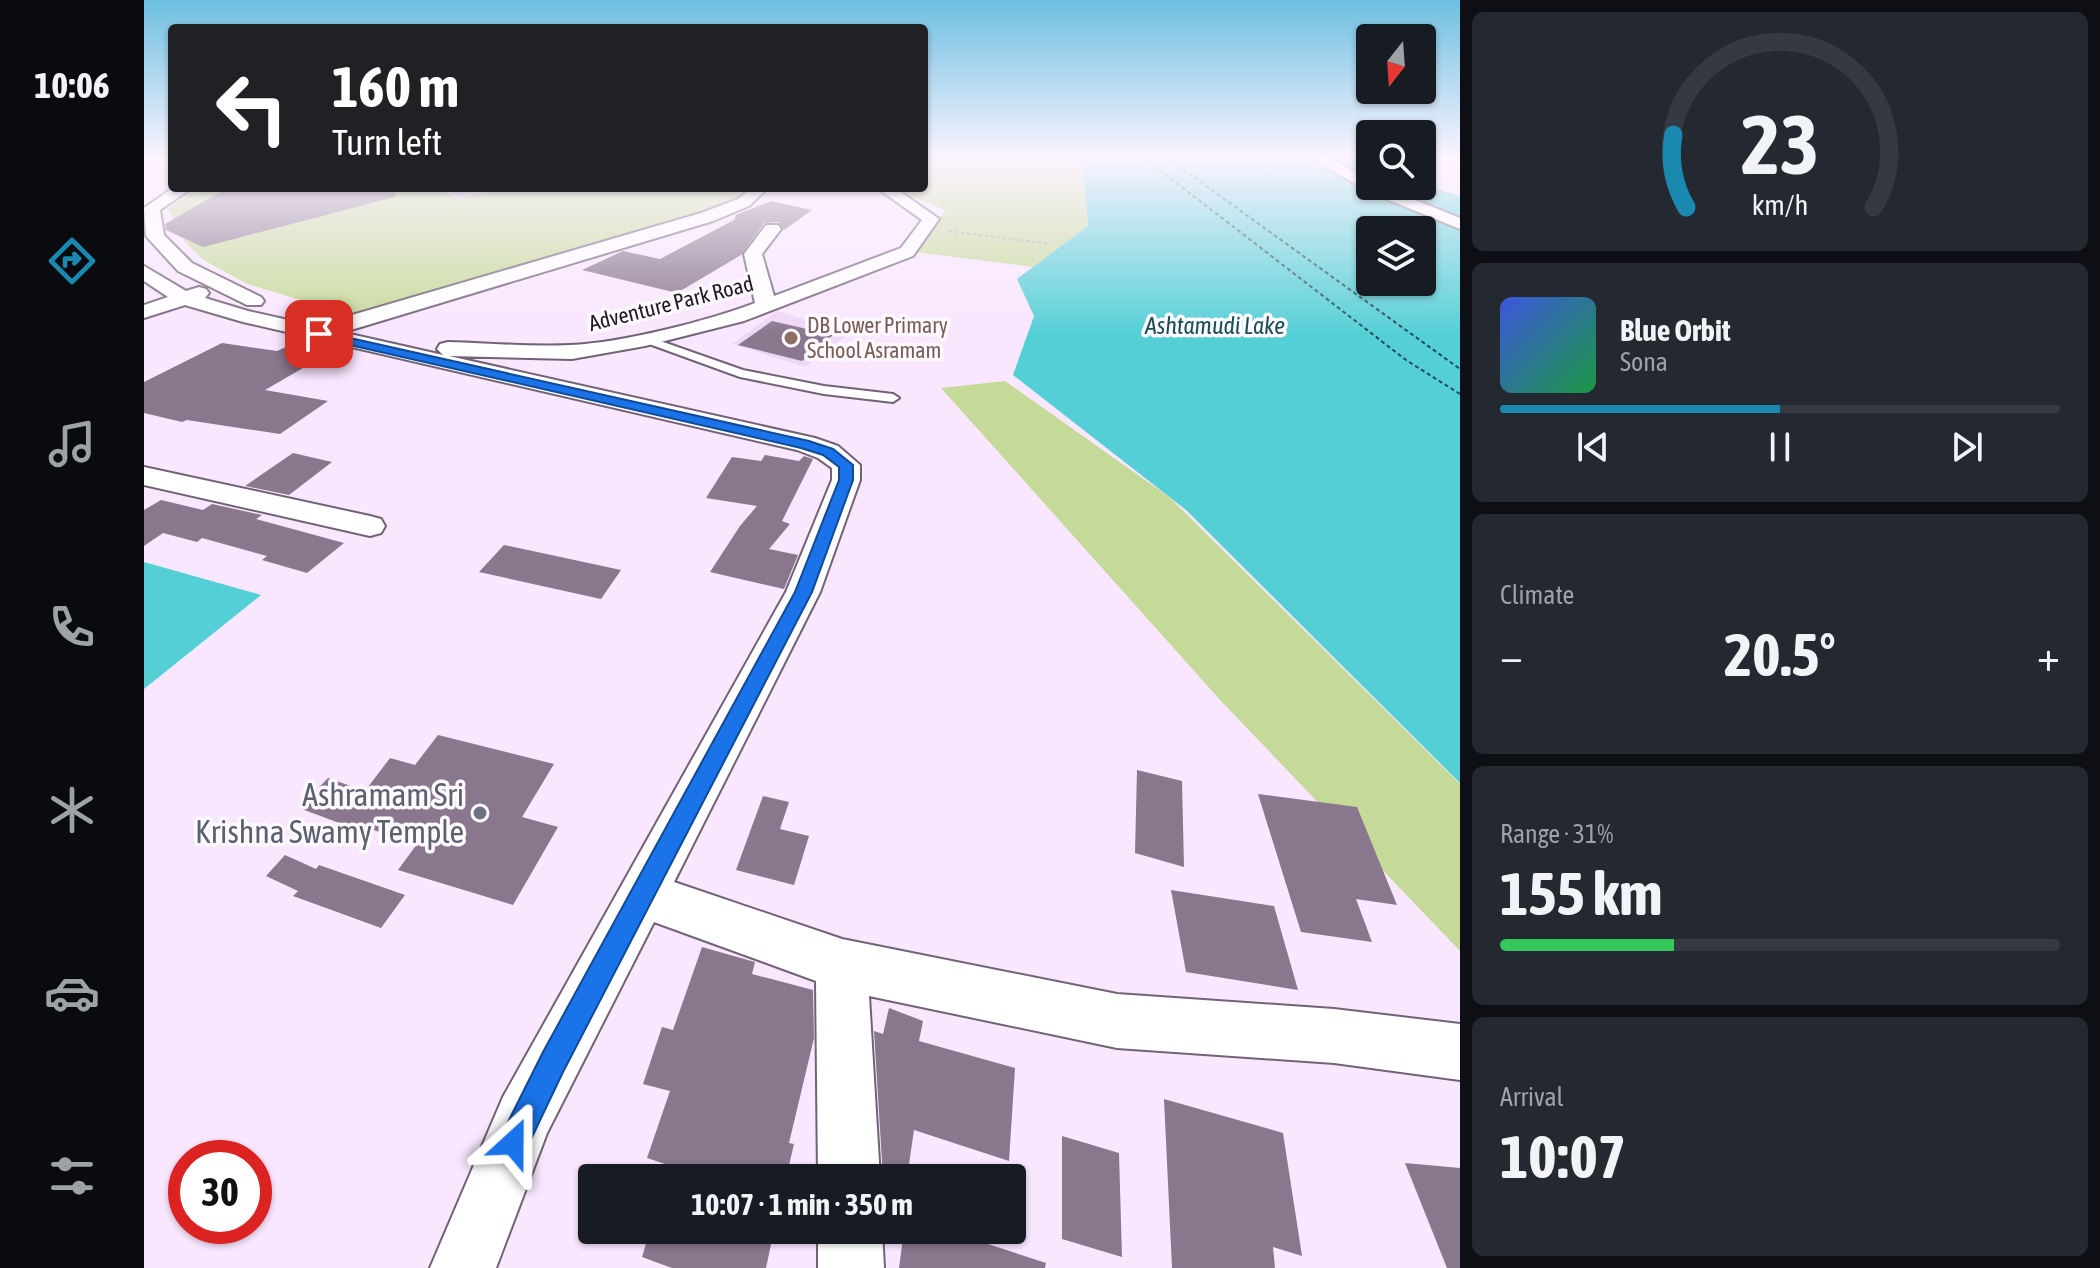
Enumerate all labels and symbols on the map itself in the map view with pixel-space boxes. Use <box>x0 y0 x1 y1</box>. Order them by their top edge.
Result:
north arrow <box>1356 24 1436 104</box>
street label: Adventure Park Road <box>586 270 756 336</box>
pin <box>285 300 353 368</box>
place label: DB Lower Primary School Asramam <box>807 312 948 363</box>
water label: Ashtamudi Lake <box>1144 312 1285 339</box>
marker: DB Lower Primary School Asramam <box>782 329 800 347</box>
place label: Ashramam Sri Krishna Swamy Temple <box>195 776 464 850</box>
marker: Ashramam Sri Krishna Swamy Temple <box>471 804 489 822</box>
position arrow <box>471 1101 555 1185</box>
speed limit sign: 30 <box>168 1140 272 1244</box>

